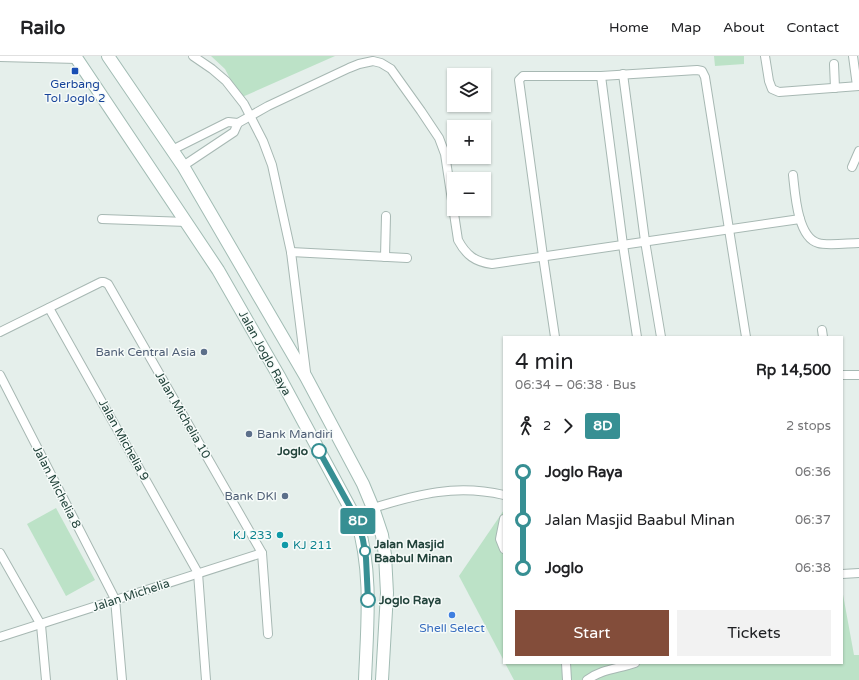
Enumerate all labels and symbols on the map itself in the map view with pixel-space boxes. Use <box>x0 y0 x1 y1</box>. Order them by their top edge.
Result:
marker: Gerbang Tol Joglo 2 <box>70 66 80 76</box>
place label: Gerbang Tol Joglo 2 <box>44 77 106 105</box>
street label: Jalan Joglo Raya <box>236 308 294 398</box>
place label: Bank Central Asia <box>95 345 196 359</box>
marker: Bank Central Asia <box>199 347 209 357</box>
street label: Jalan Michelia 10 <box>152 369 214 461</box>
street label: Jalan Michelia 9 <box>96 397 152 483</box>
place label: Bank Mandiri <box>257 427 333 441</box>
marker: Bank Mandiri <box>244 429 254 439</box>
street label: Jalan Michelia 8 <box>30 443 84 531</box>
marker: Joglo <box>311 443 327 459</box>
place label: Joglo <box>276 444 308 459</box>
place label: Bank DKI <box>224 489 277 503</box>
marker: Bank DKI <box>280 491 290 501</box>
line badge: 8D <box>340 508 376 534</box>
place label: KJ 233 <box>233 528 272 542</box>
marker: KJ 233 <box>275 530 285 540</box>
place label: Jalan Masjid Baabul Minan <box>373 537 453 565</box>
place label: KJ 211 <box>293 538 332 552</box>
marker: KJ 211 <box>280 540 290 550</box>
marker: Jalan Masjid Baabul Minan <box>359 545 371 557</box>
street label: Jalan Michelia <box>91 576 171 614</box>
marker: Joglo Raya <box>360 592 376 608</box>
place label: Joglo Raya <box>378 593 441 608</box>
marker: Shell Select <box>447 610 457 620</box>
place label: Shell Select <box>419 621 485 635</box>

